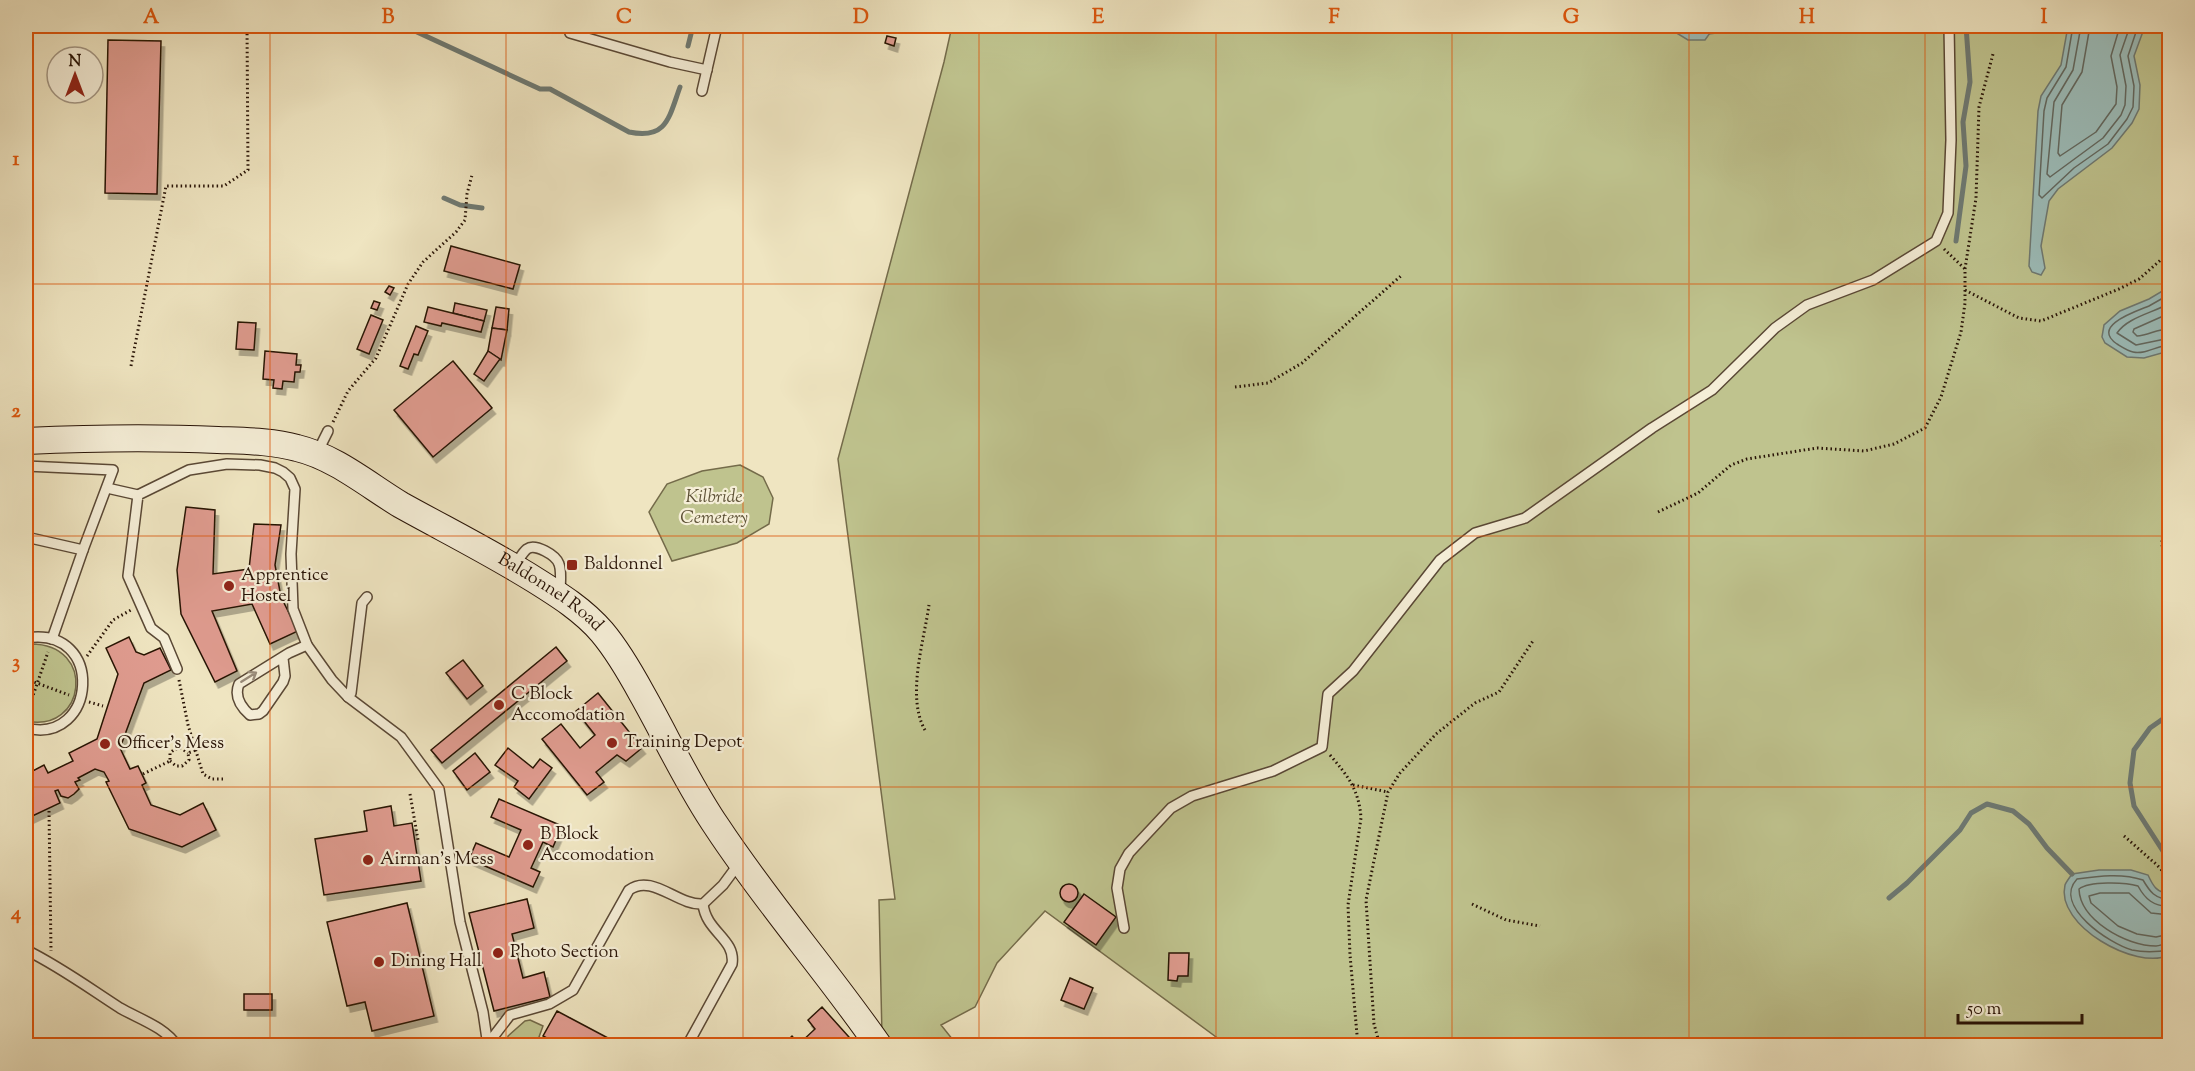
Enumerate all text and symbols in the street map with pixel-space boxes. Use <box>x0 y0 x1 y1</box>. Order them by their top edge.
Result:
text: A <box>143 4 160 33</box>
text: B <box>382 4 395 33</box>
text: C <box>616 4 632 33</box>
text: D <box>853 4 869 33</box>
text: E <box>1092 4 1105 33</box>
text: F <box>1328 4 1340 33</box>
text: G <box>1563 4 1580 33</box>
text: H <box>1799 4 1815 33</box>
text: I <box>2041 4 2048 33</box>
north arrow <box>45 45 105 105</box>
text: N <box>69 51 82 74</box>
text: 1 <box>13 146 20 175</box>
text: 2 <box>11 398 21 427</box>
park label: Kilbride Cemetery <box>680 485 748 532</box>
street label: Baldonnel Road <box>492 547 609 638</box>
place label: Baldonnel <box>584 552 663 578</box>
marker: Baldonnel <box>565 558 579 572</box>
place label: Apprentice Hostel <box>241 563 329 610</box>
marker: Apprentice Hostel <box>222 579 236 593</box>
text: 3 <box>12 649 20 678</box>
one-way arrow <box>240 671 257 683</box>
place label: C Block Accomodation <box>511 682 626 729</box>
marker: C Block Accomodation <box>492 698 506 712</box>
place label: Training Depot <box>624 730 742 756</box>
place label: Officer's Mess <box>117 731 224 757</box>
marker: Training Depot <box>605 736 619 750</box>
marker: Officer's Mess <box>98 737 112 751</box>
place label: B Block Accomodation <box>540 822 655 869</box>
marker: B Block Accomodation <box>521 838 535 852</box>
place label: Airman's Mess <box>380 847 494 873</box>
marker: Airman's Mess <box>361 853 375 867</box>
text: 4 <box>10 900 21 929</box>
place label: Photo Section <box>510 940 619 966</box>
marker: Photo Section <box>491 946 505 960</box>
place label: Dining Hall <box>391 949 482 975</box>
marker: Dining Hall <box>372 955 386 969</box>
scale bar <box>1958 987 2082 1025</box>
text: 50 m <box>1966 997 2002 1023</box>

